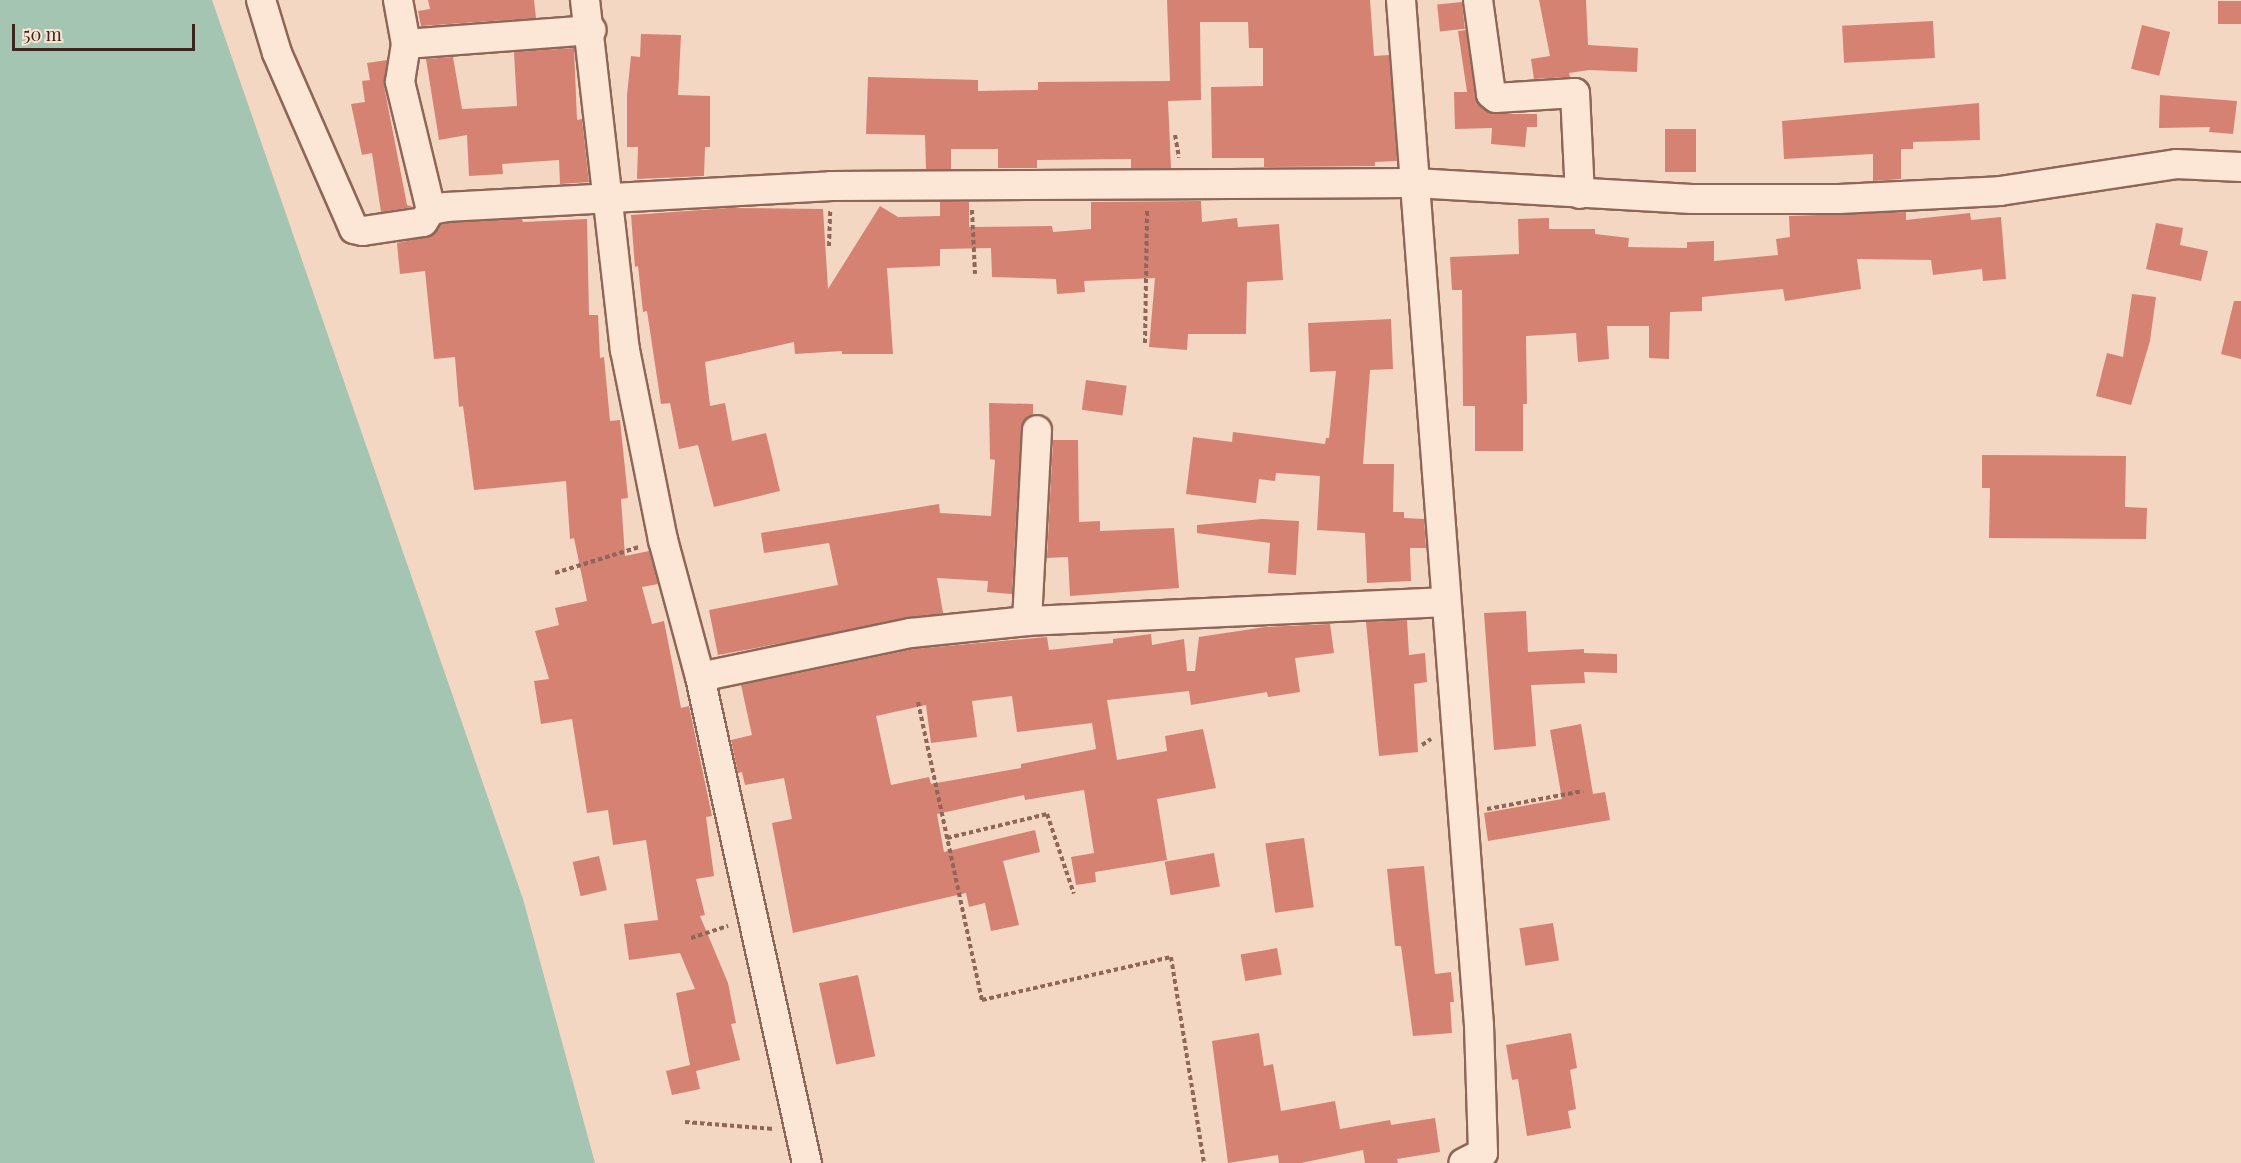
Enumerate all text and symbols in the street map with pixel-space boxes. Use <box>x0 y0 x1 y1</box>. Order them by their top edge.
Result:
scale bar <box>15 12 198 50</box>
text: 50 m <box>23 22 62 46</box>

